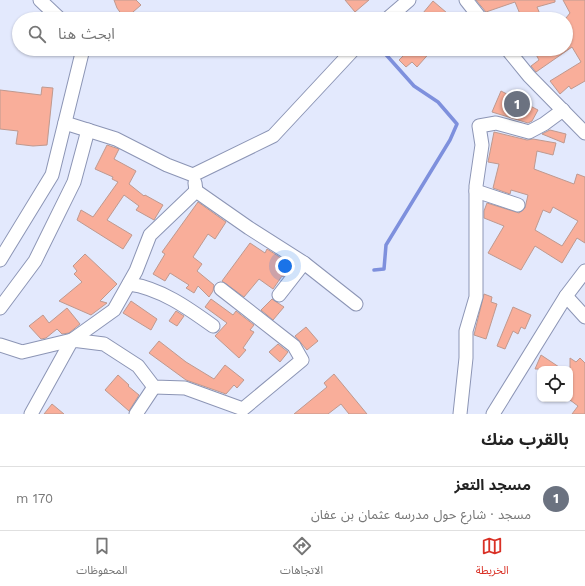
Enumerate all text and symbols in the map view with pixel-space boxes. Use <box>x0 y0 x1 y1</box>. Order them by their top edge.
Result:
search box <box>12 12 573 56</box>
icon: search <box>26 23 48 45</box>
text: ابحث هنا <box>58 25 115 43</box>
pin: 1 <box>504 89 530 119</box>
your location <box>275 256 295 276</box>
map controls <box>537 366 573 402</box>
button: locate <box>537 366 573 402</box>
text: بالقرب منك <box>481 429 569 449</box>
text: مسجد التعز <box>455 476 531 494</box>
text: 170 m <box>16 491 53 506</box>
text: 1 <box>553 491 559 506</box>
text: مسجد · شارع حول مدرسه عثمان بن عفان <box>311 507 531 522</box>
tab: المحفوظات <box>76 535 127 582</box>
tab: الاتجاهات <box>280 535 323 582</box>
tab: الخريطة <box>476 535 509 582</box>

